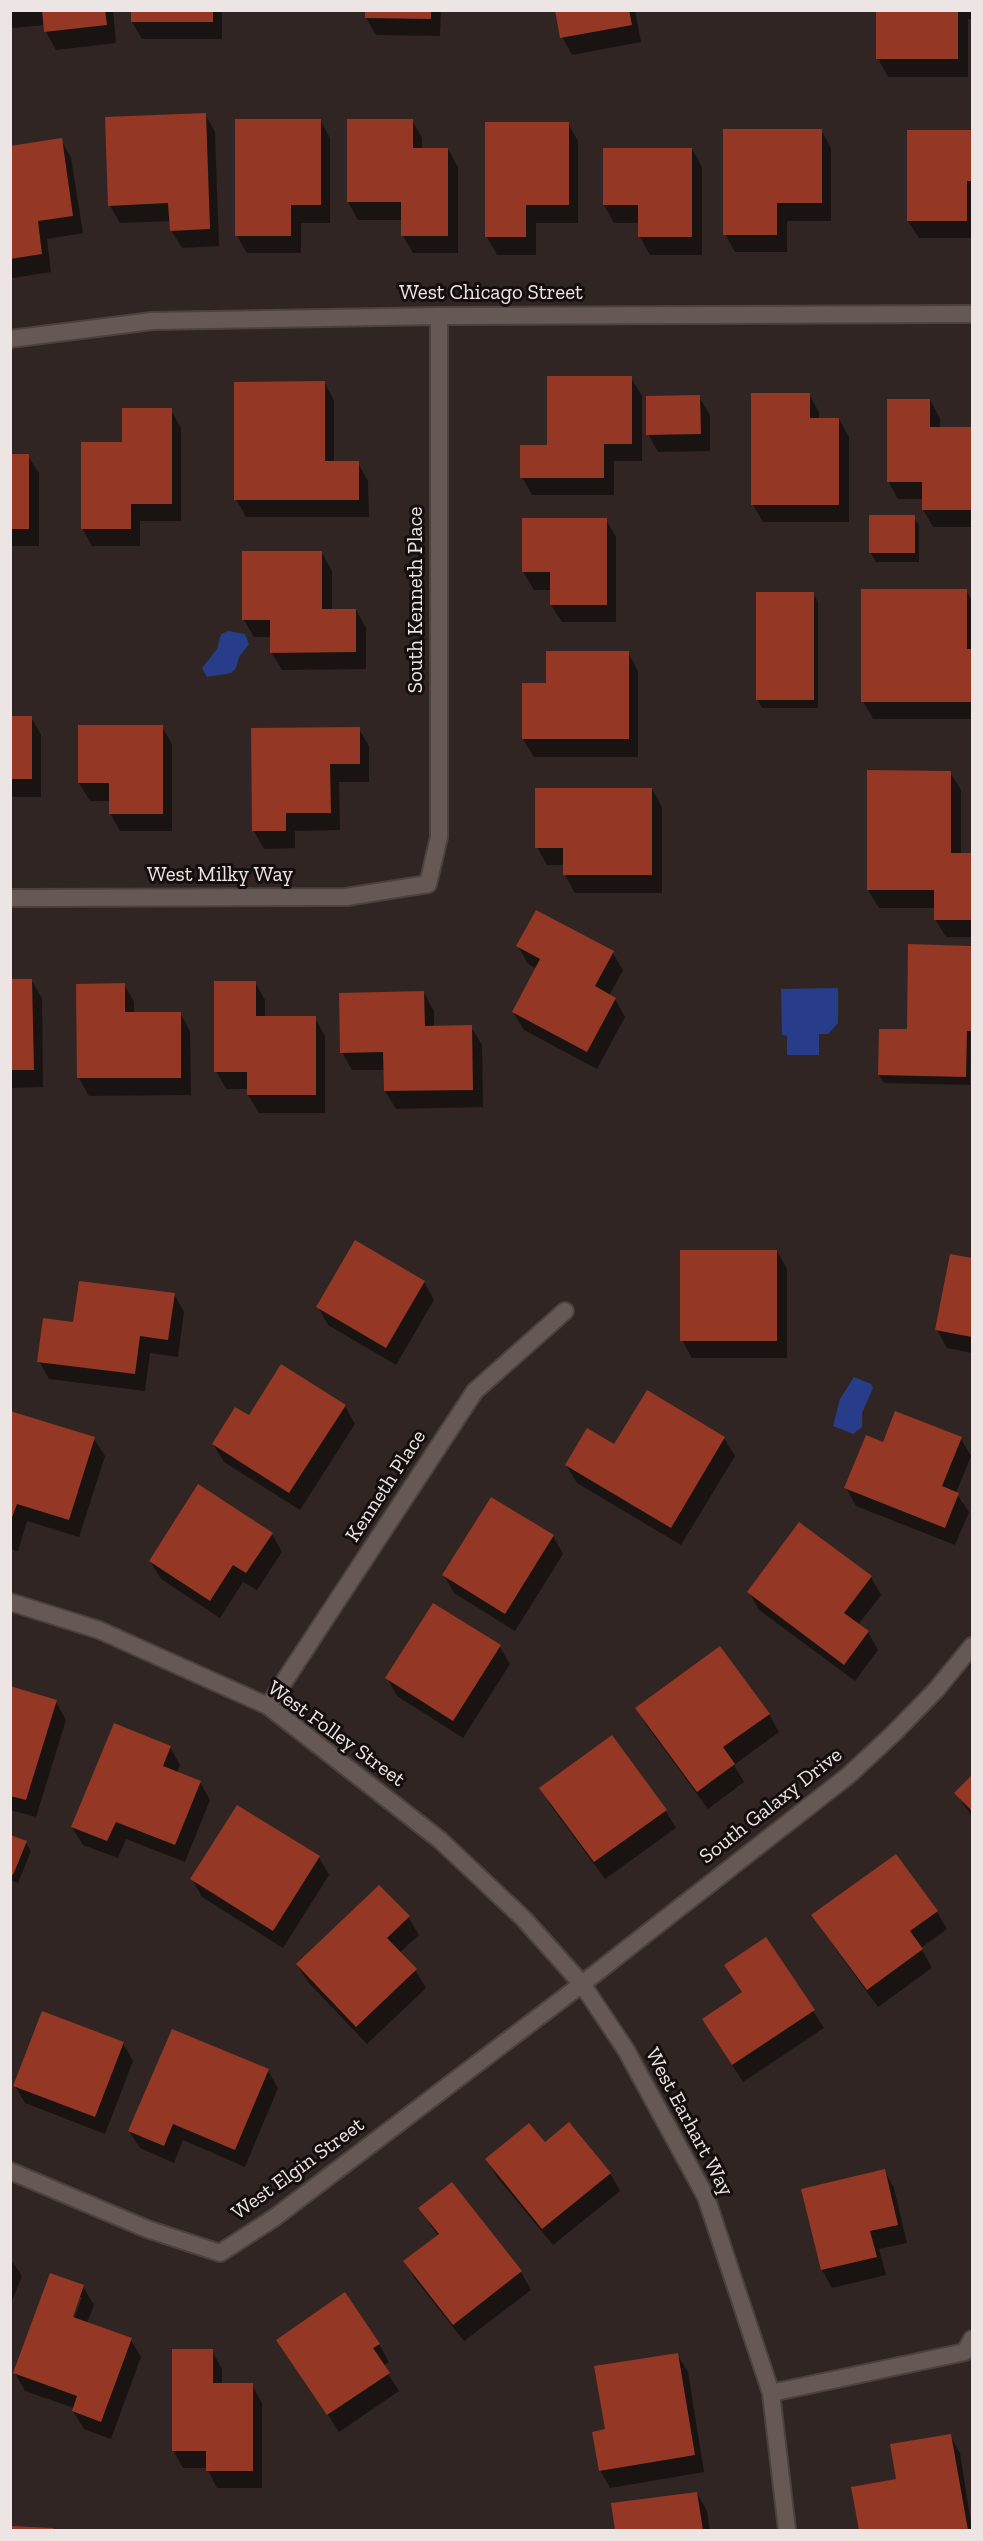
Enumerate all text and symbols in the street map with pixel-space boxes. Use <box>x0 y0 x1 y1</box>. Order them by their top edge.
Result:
street label: West Chicago Street <box>399 280 583 306</box>
street label: South Kenneth Place <box>403 507 429 693</box>
street label: West Milky Way <box>147 862 293 888</box>
street label: Kenneth Place <box>340 1425 432 1547</box>
street label: West Folley Street <box>262 1676 410 1792</box>
street label: South Galaxy Drive <box>695 1742 847 1870</box>
street label: West Earhart Way <box>639 2044 739 2200</box>
street label: West Elgin Street <box>227 2112 369 2226</box>

